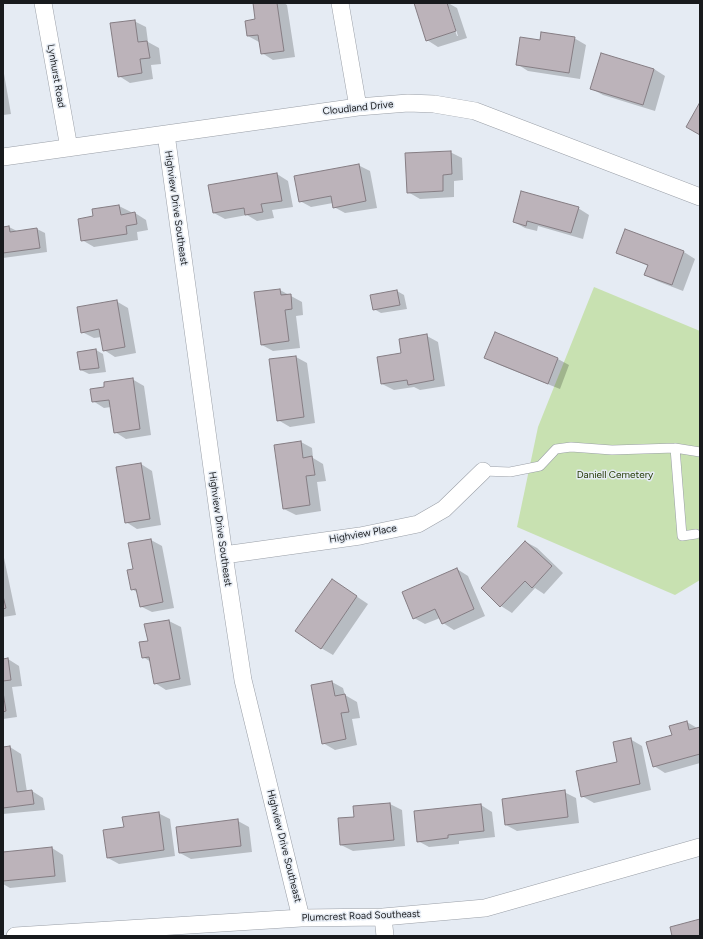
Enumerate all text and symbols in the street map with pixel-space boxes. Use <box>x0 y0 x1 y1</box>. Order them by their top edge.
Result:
street label: Lynhurst Road <box>44 43 68 109</box>
street label: Cloudland Drive <box>322 98 394 118</box>
street label: Highview Drive Southeast <box>162 150 190 266</box>
park label: Daniell Cemetery <box>577 469 653 481</box>
street label: Highview Drive Southeast <box>206 471 234 587</box>
street label: Highview Place <box>328 522 398 546</box>
street label: Highview Drive Southeast <box>264 788 304 904</box>
street label: Plumcrest Road Southeast <box>302 908 420 924</box>

